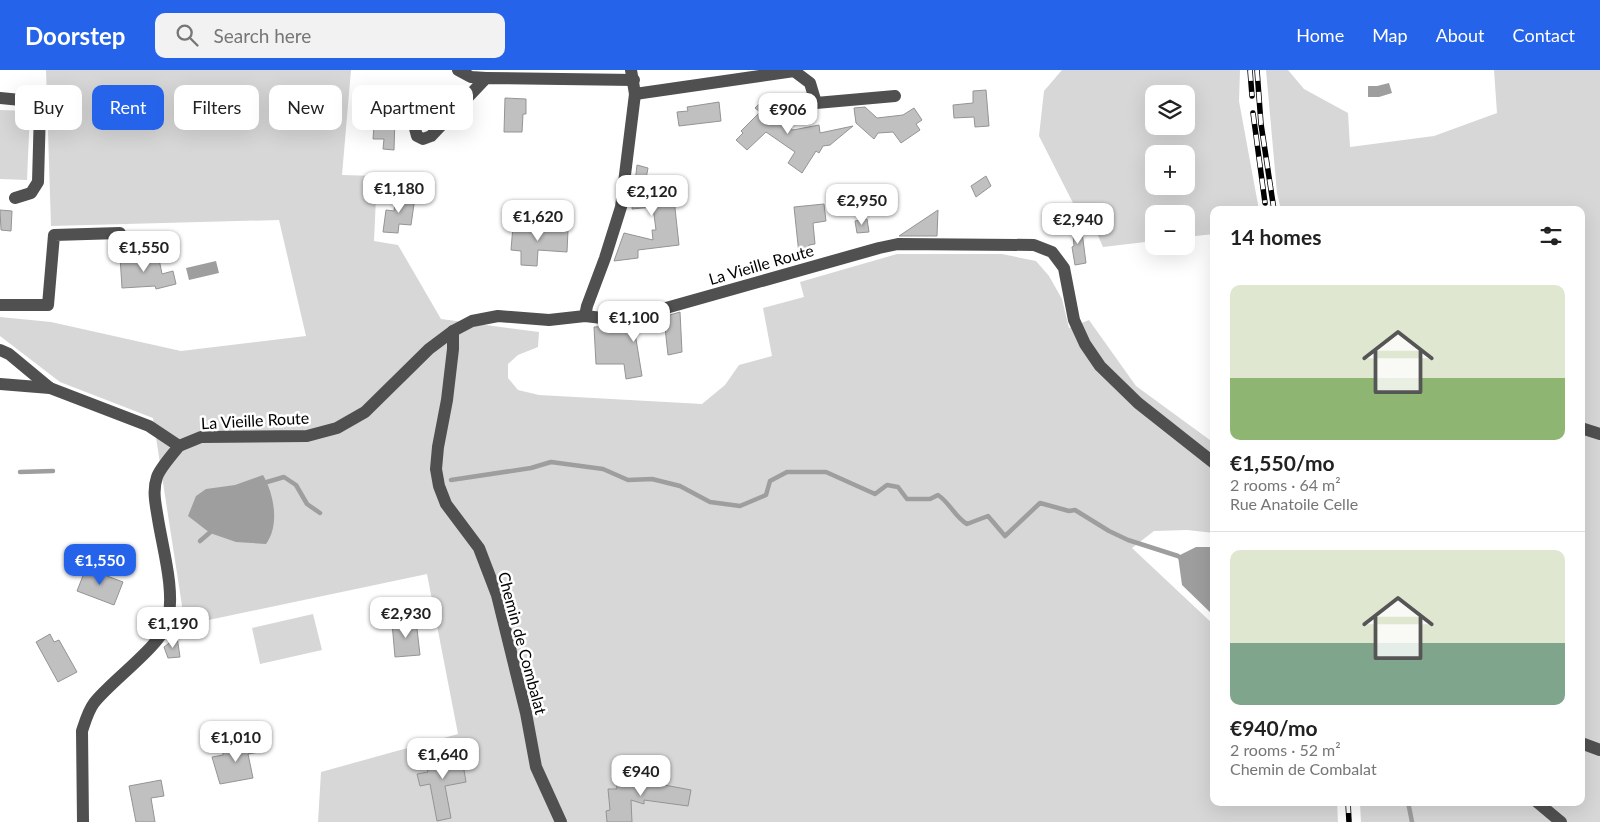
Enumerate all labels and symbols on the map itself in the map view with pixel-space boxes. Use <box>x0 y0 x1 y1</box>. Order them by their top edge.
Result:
pin: €906 <box>758 92 818 135</box>
pin: €1,180 <box>358 172 440 214</box>
pin: €2,120 <box>611 174 693 217</box>
pin: €2,950 <box>821 184 903 226</box>
pin: €1,620 <box>497 200 579 242</box>
pin: €2,940 <box>1037 202 1119 245</box>
pin: €1,550 <box>103 230 185 273</box>
street label: La Vieille Route <box>706 240 816 288</box>
pin: €1,100 <box>593 300 675 343</box>
street label: La Vieille Route <box>200 408 310 432</box>
pin: €1,550 <box>59 544 141 586</box>
street label: Chemin de Combalat <box>495 570 551 717</box>
pin: €2,930 <box>365 596 447 639</box>
pin: €1,190 <box>132 606 214 649</box>
pin: €1,010 <box>195 720 277 763</box>
pin: €1,640 <box>402 738 484 780</box>
pin: €940 <box>611 754 671 797</box>

